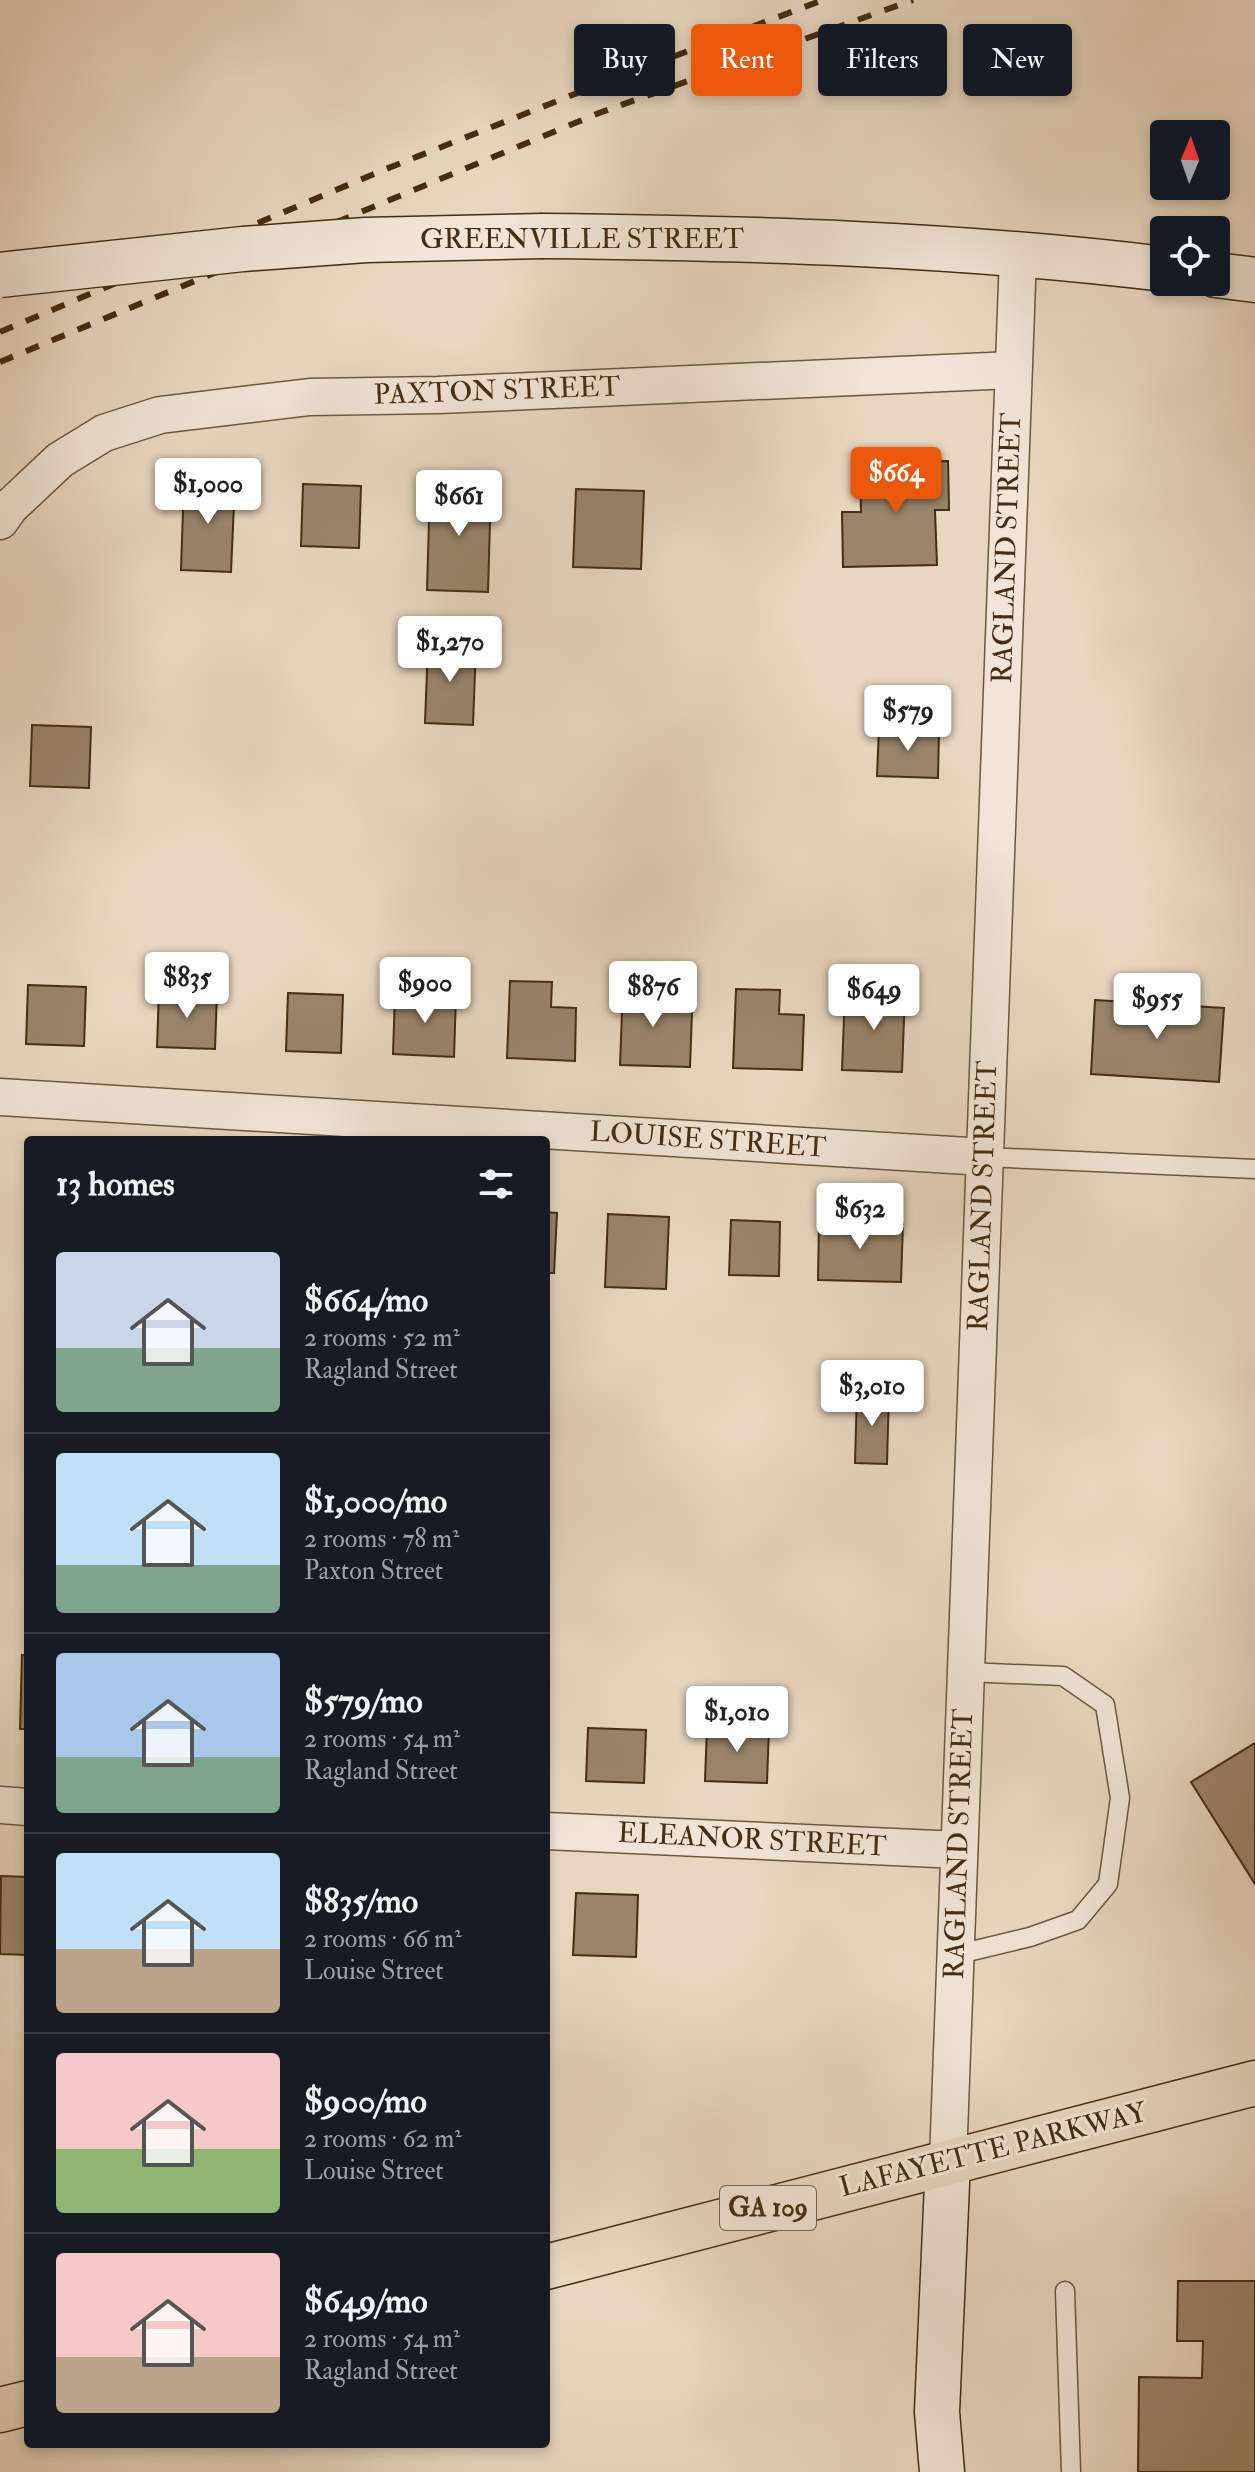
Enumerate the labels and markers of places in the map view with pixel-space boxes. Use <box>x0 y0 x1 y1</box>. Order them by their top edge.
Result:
pin: $664 <box>849 447 943 515</box>
pin: $1,000 <box>143 458 273 526</box>
pin: $661 <box>412 470 506 538</box>
pin: $1,270 <box>385 616 515 684</box>
pin: $579 <box>861 685 955 753</box>
pin: $835 <box>140 952 234 1020</box>
pin: $900 <box>378 957 472 1025</box>
pin: $876 <box>606 961 700 1029</box>
pin: $649 <box>827 964 921 1032</box>
pin: $955 <box>1110 973 1204 1041</box>
pin: $632 <box>813 1183 907 1251</box>
pin: $3,010 <box>807 1360 937 1428</box>
pin: $1,010 <box>672 1686 802 1754</box>

